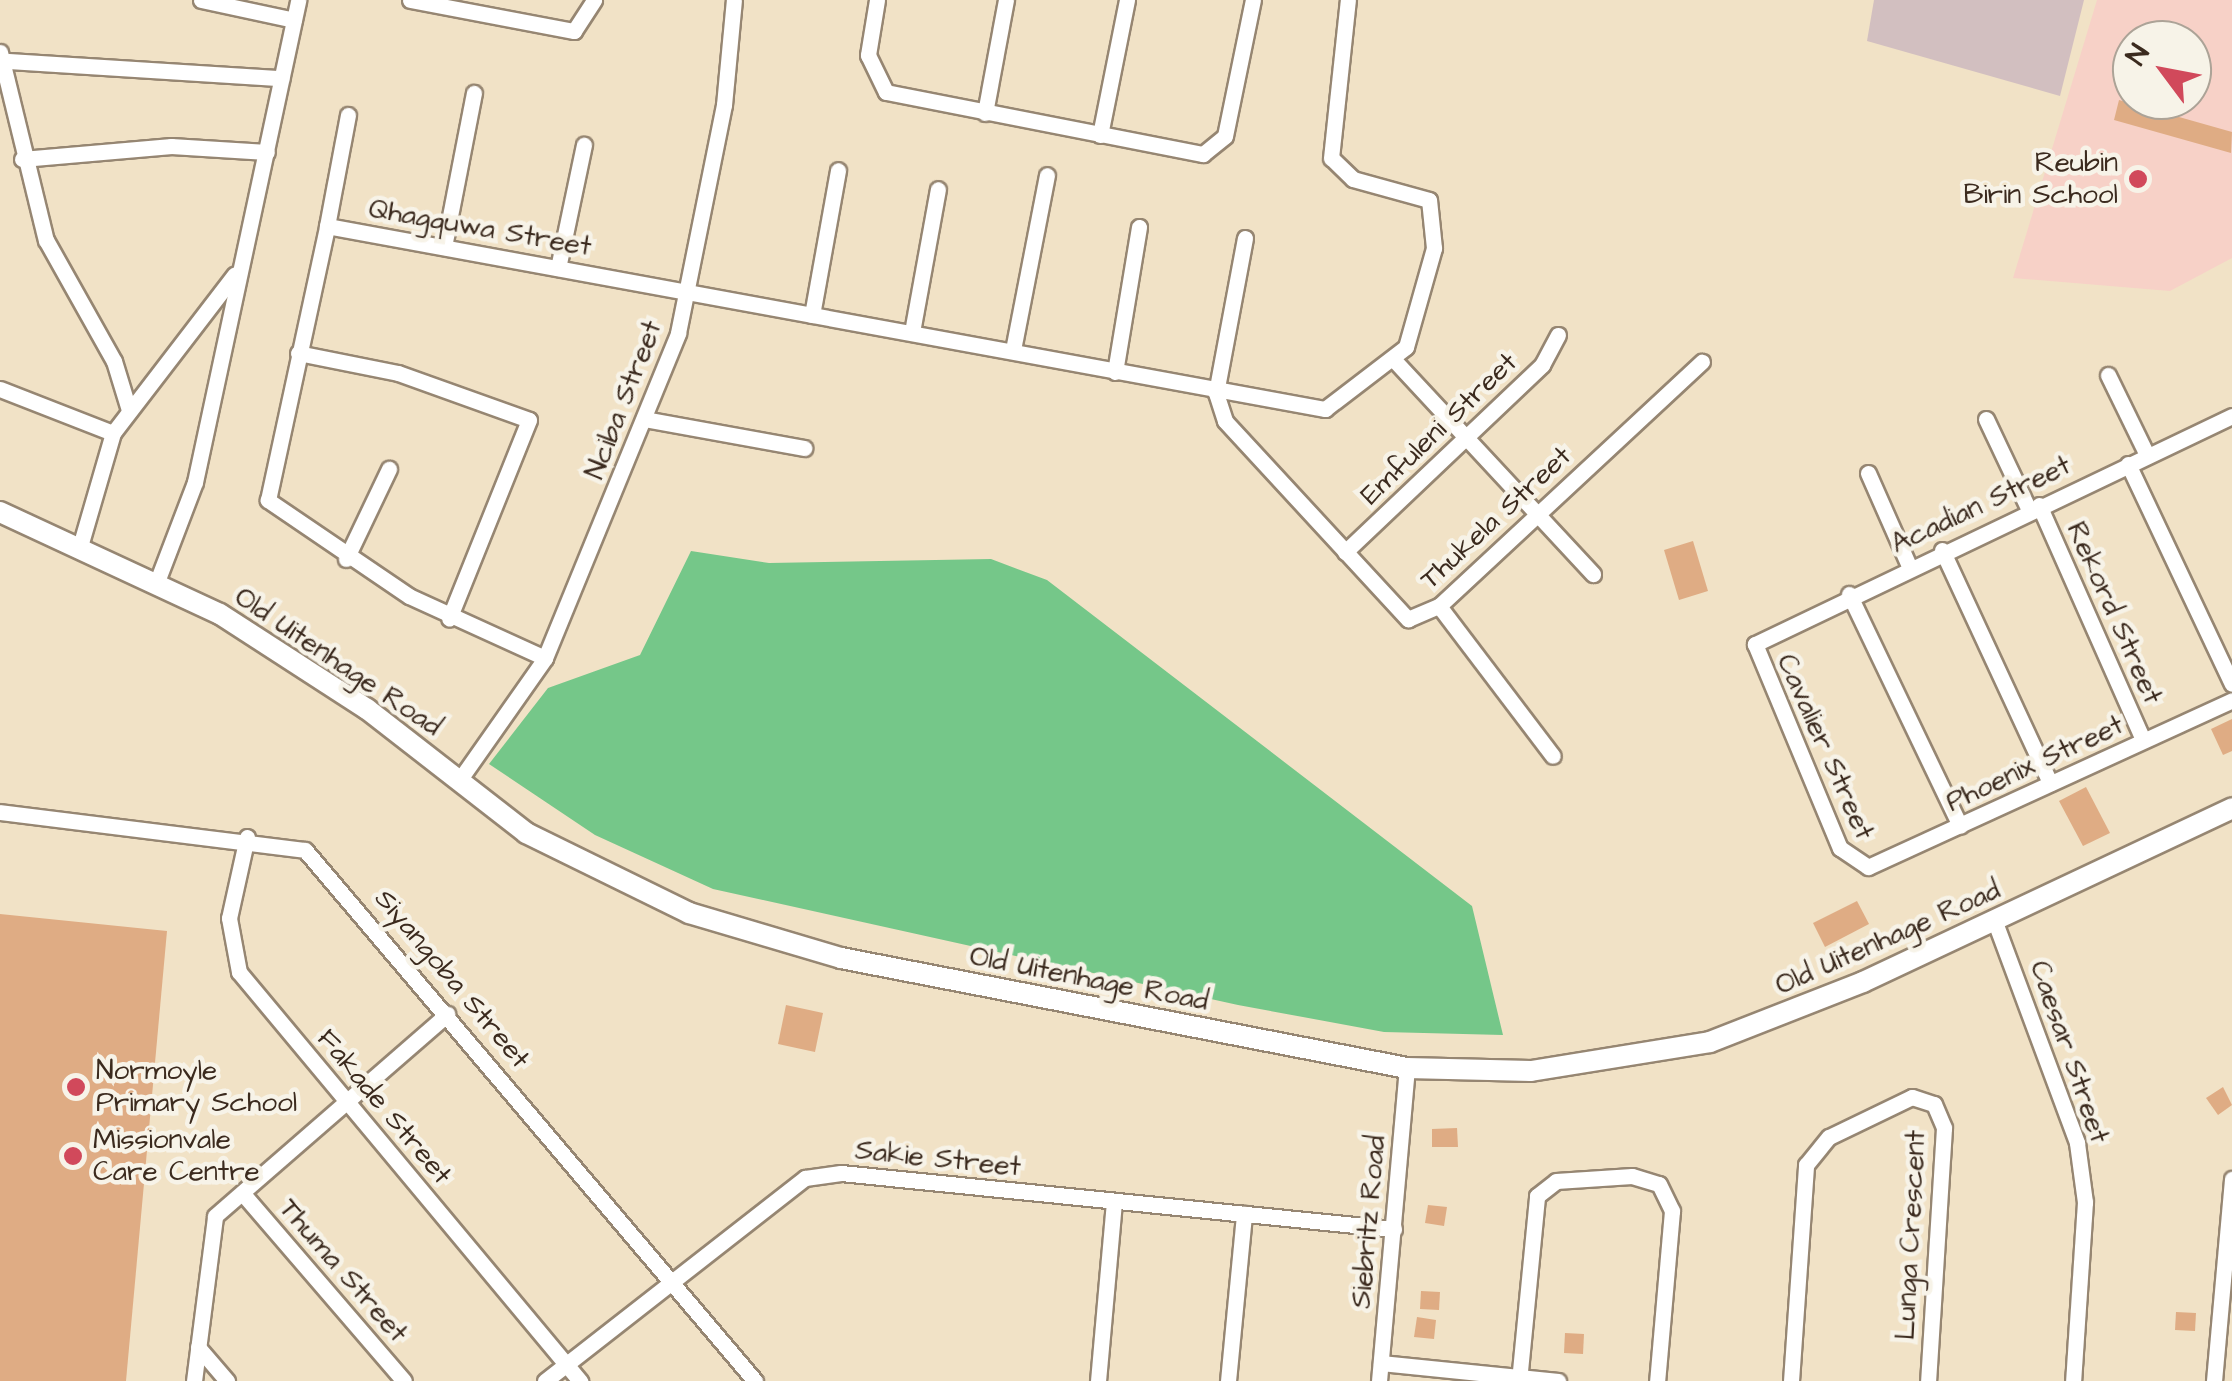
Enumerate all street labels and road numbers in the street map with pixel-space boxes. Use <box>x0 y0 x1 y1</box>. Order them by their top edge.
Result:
street label: Qhagquwa Street <box>366 192 594 264</box>
street label: Nciba Street <box>578 316 670 484</box>
street label: Emfuleni Street <box>1354 346 1524 512</box>
street label: Thukela Street <box>1414 440 1578 596</box>
street label: Acadian Street <box>1886 449 2076 561</box>
street label: Rekord Street <box>2059 517 2169 709</box>
street label: Old Uitenhage Road <box>228 580 448 744</box>
street label: Cavalier Street <box>1769 649 1881 845</box>
street label: Phoenix Street <box>1941 708 2129 820</box>
street label: Old Uitenhage Road <box>1770 873 2006 1003</box>
street label: Siyangoba Street <box>367 883 537 1075</box>
street label: Old Uitenhage Road <box>967 939 1211 1019</box>
street label: Caesar Street <box>2022 956 2116 1148</box>
street label: Fakade Street <box>309 1023 459 1191</box>
street label: Lunga Crescent <box>1889 1129 1933 1341</box>
street label: Sakie Street <box>853 1134 1023 1184</box>
street label: Siebritz Road <box>1345 1134 1393 1310</box>
street label: Thuma Street <box>272 1192 414 1350</box>

